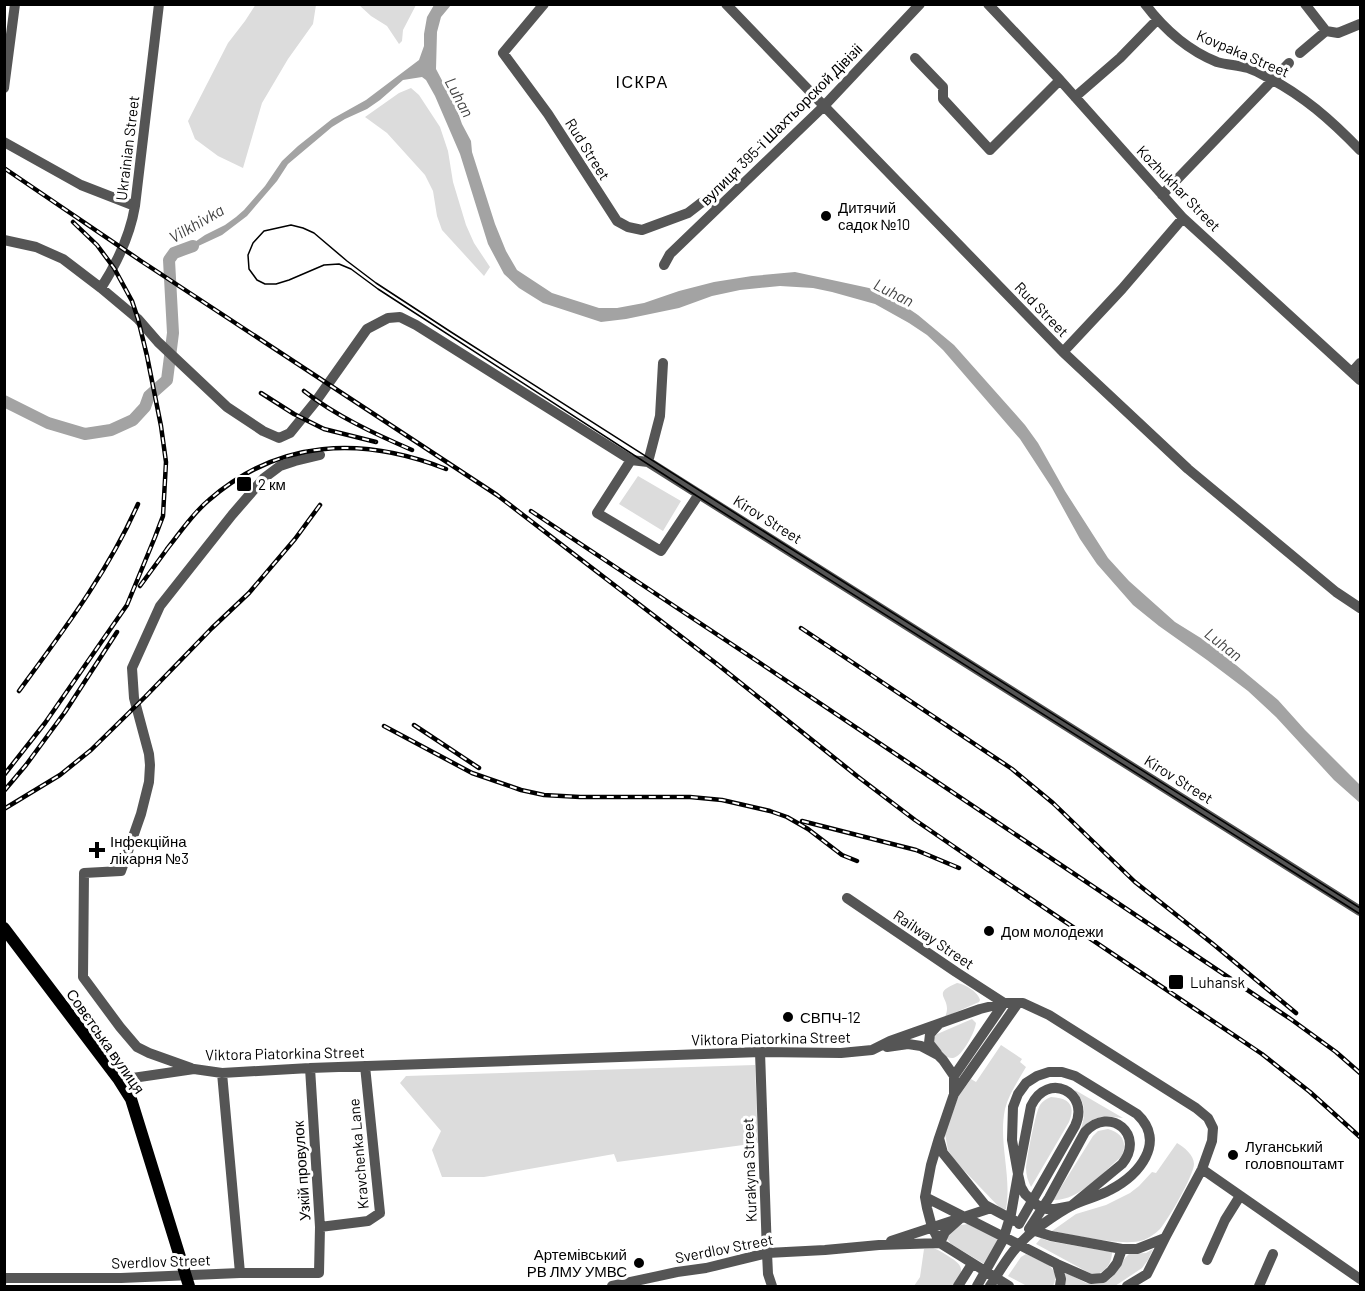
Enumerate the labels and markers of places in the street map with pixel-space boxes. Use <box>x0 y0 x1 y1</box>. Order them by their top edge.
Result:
place label: Дитячий садок №10 <box>838 198 910 233</box>
marker: Дитячий садок №10 <box>819 209 833 223</box>
marker: 2 км <box>235 475 253 493</box>
place label: 2 км <box>258 475 286 493</box>
place label: Інфекційна лікарня №3 <box>110 832 189 867</box>
marker: Інфекційна лікарня №3 <box>88 841 106 859</box>
place label: Дом молодежи <box>1001 922 1104 940</box>
marker: Дом молодежи <box>982 924 996 938</box>
marker: Luhansk <box>1167 973 1185 991</box>
place label: Luhansk <box>1190 973 1246 991</box>
place label: СВПЧ-12 <box>800 1008 861 1026</box>
marker: СВПЧ-12 <box>781 1010 795 1024</box>
place label: Луганський головпоштамт <box>1245 1137 1344 1172</box>
marker: Луганський головпоштамт <box>1226 1148 1240 1162</box>
place label: Артемівський РВ ЛМУ УМВС <box>527 1245 627 1280</box>
marker: Артемівський РВ ЛМУ УМВС <box>632 1256 646 1270</box>

